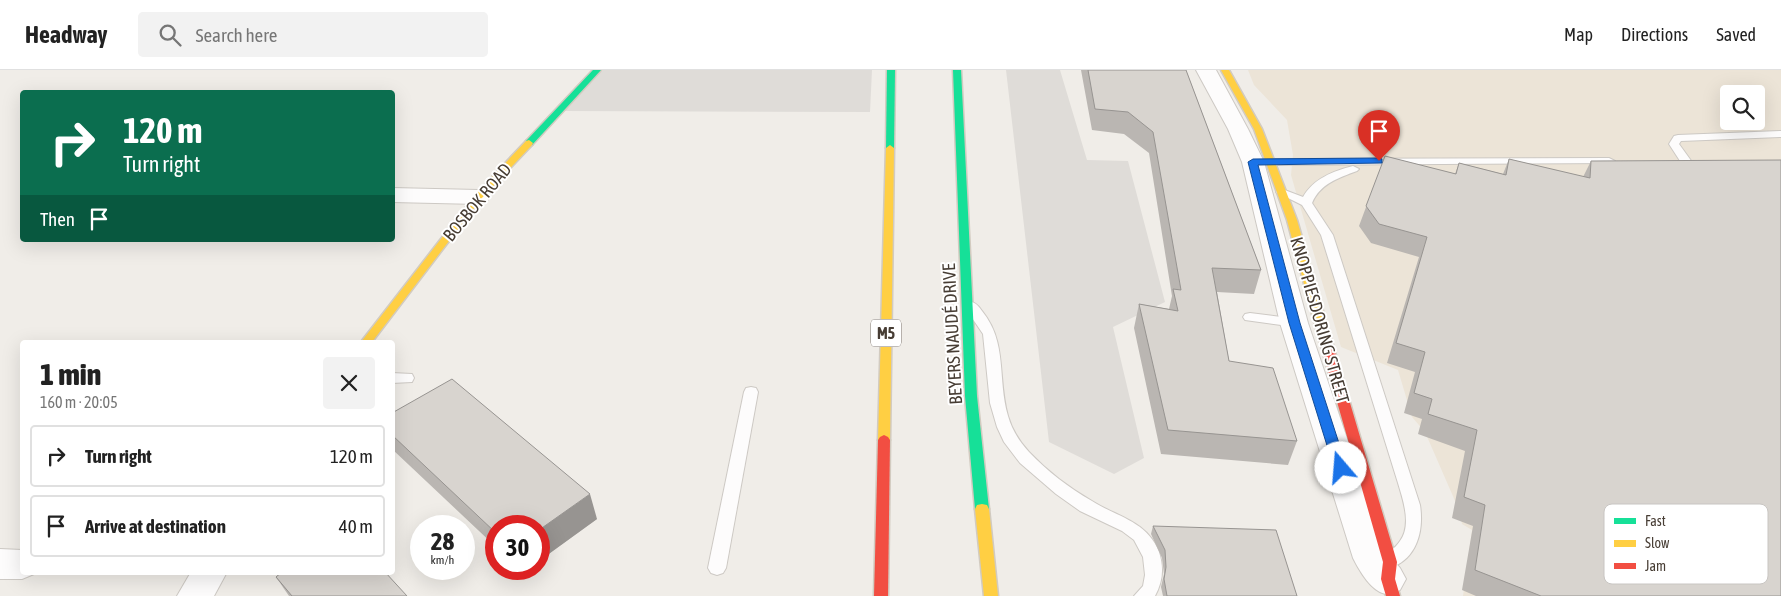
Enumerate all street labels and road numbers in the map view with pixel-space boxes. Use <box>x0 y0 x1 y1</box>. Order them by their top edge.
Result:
street label: BOSBOK ROAD <box>438 159 516 245</box>
street label: KNOPPIESDORING STREET <box>1286 234 1354 406</box>
street label: BEYERS NAUDÉ DRIVE <box>938 263 966 405</box>
road number: M5 <box>871 320 901 346</box>

